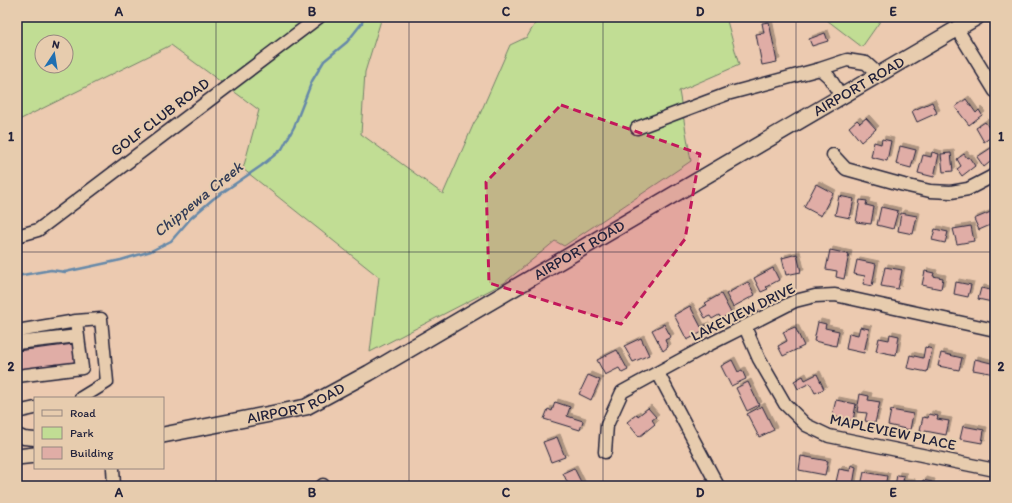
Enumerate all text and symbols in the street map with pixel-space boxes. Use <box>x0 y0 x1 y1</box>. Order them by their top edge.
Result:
text: A <box>114 4 124 19</box>
text: B <box>308 4 317 19</box>
text: C <box>502 4 511 19</box>
text: D <box>696 4 705 19</box>
text: E <box>889 4 897 19</box>
north arrow <box>34 34 74 74</box>
text: N <box>51 38 61 52</box>
street label: AIRPORT ROAD <box>810 52 908 120</box>
street label: GOLF CLUB ROAD <box>107 74 213 160</box>
text: 1 <box>8 129 14 144</box>
text: 1 <box>998 129 1004 144</box>
water label: Chippewa Creek <box>149 157 247 241</box>
street label: AIRPORT ROAD <box>530 216 628 284</box>
street label: LAKEVIEW DRIVE <box>688 279 798 345</box>
text: 2 <box>8 359 15 374</box>
text: 2 <box>998 359 1005 374</box>
street label: AIRPORT ROAD <box>245 379 348 427</box>
legend <box>34 397 164 469</box>
text: Road <box>70 406 96 420</box>
street label: MAPLEVIEW PLACE <box>828 410 958 454</box>
text: Park <box>70 426 94 440</box>
text: Building <box>70 446 114 460</box>
text: A <box>114 485 124 500</box>
text: B <box>308 485 317 500</box>
text: C <box>502 485 511 500</box>
text: D <box>696 485 705 500</box>
text: E <box>889 485 897 500</box>

